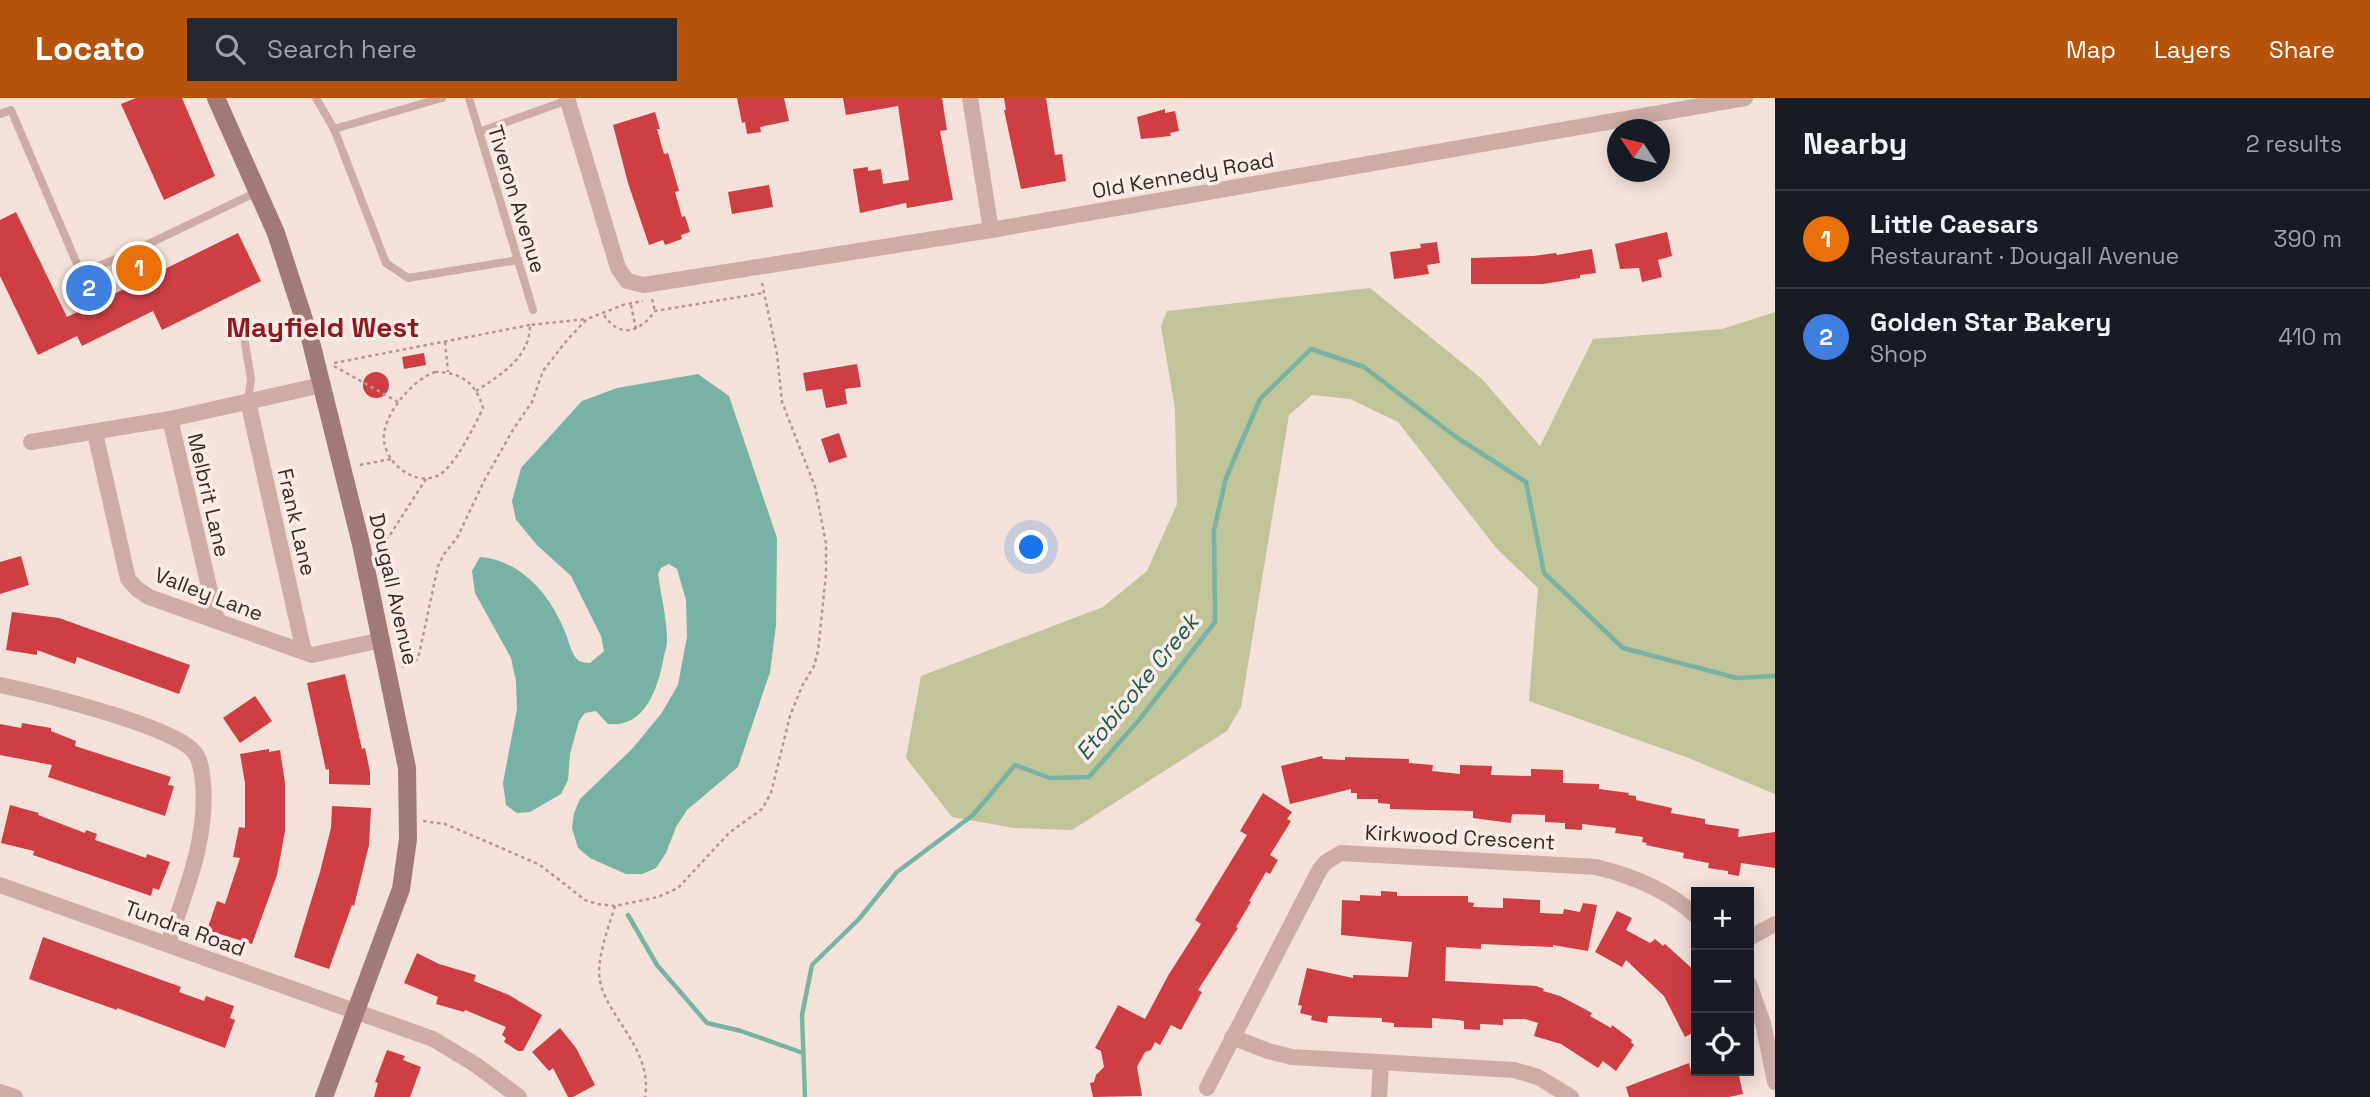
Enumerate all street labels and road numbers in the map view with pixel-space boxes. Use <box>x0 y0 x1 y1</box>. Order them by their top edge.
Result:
street label: Tiveron Avenue <box>482 122 552 276</box>
street label: Old Kennedy Road <box>1090 146 1276 204</box>
street label: Melbrit Lane <box>182 430 236 560</box>
street label: Frank Lane <box>272 466 322 578</box>
street label: Dougall Avenue <box>363 511 425 667</box>
street label: Valley Lane <box>151 561 267 627</box>
street label: Kirkwood Crescent <box>1364 819 1556 855</box>
street label: Tundra Road <box>121 894 249 962</box>

